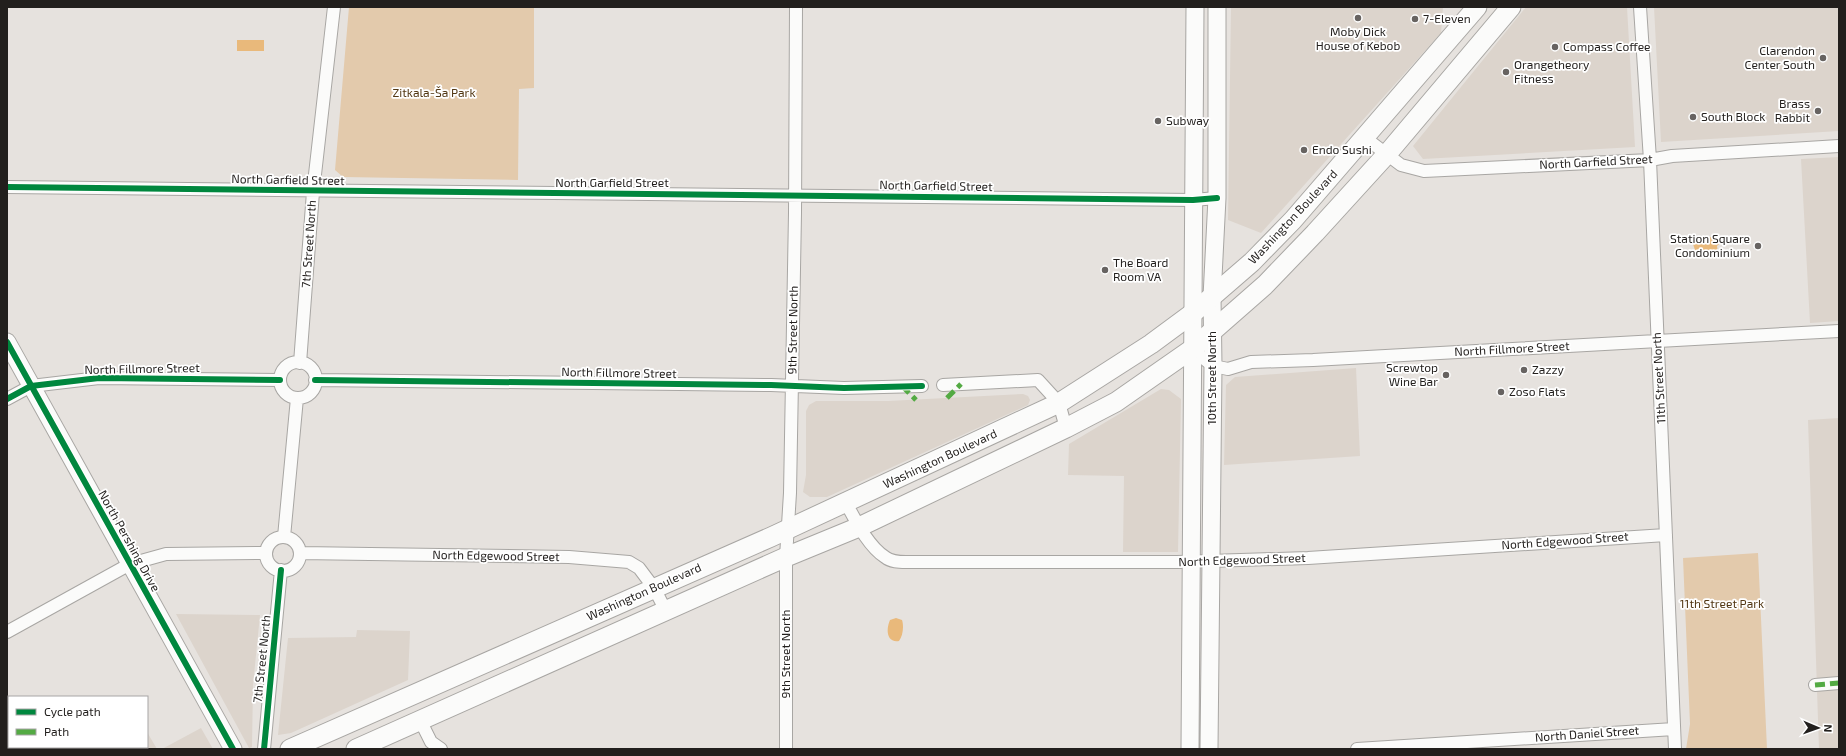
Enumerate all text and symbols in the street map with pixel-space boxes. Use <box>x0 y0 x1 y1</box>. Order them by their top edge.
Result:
place label: 7-Eleven <box>1423 11 1471 25</box>
marker: Moby Dick House of Kebob <box>1353 13 1363 23</box>
marker: 7-Eleven <box>1410 14 1420 24</box>
place label: Moby Dick House of Kebob <box>1316 24 1400 52</box>
place label: Compass Coffee <box>1563 39 1651 53</box>
marker: Compass Coffee <box>1550 42 1560 52</box>
place label: Clarendon Center South <box>1745 43 1815 71</box>
marker: Clarendon Center South <box>1818 53 1828 63</box>
place label: Orangetheory Fitness <box>1514 57 1590 85</box>
marker: Orangetheory Fitness <box>1501 67 1511 77</box>
park label: Zitkala-Ša Park <box>393 85 475 99</box>
place label: Brass Rabbit <box>1775 96 1810 124</box>
marker: Brass Rabbit <box>1813 106 1823 116</box>
place label: South Block <box>1701 109 1765 123</box>
marker: South Block <box>1688 112 1698 122</box>
place label: Subway <box>1166 113 1210 127</box>
marker: Subway <box>1153 116 1163 126</box>
place label: Endo Sushi <box>1312 142 1372 156</box>
marker: Endo Sushi <box>1299 145 1309 155</box>
street label: North Garfield Street <box>1539 151 1653 171</box>
street label: Washington Boulevard <box>1245 166 1340 266</box>
street label: North Garfield Street <box>231 171 345 187</box>
street label: North Garfield Street <box>555 175 669 189</box>
street label: North Garfield Street <box>879 177 993 193</box>
street label: 7th Street North <box>298 200 318 288</box>
place label: Station Square Condominium <box>1670 231 1750 259</box>
marker: Station Square Condominium <box>1753 241 1763 251</box>
place label: The Board Room VA <box>1113 255 1168 283</box>
marker: The Board Room VA <box>1100 265 1110 275</box>
street label: 9th Street North <box>784 285 800 374</box>
street label: 10th Street North <box>1204 331 1218 425</box>
street label: 11th Street North <box>1649 332 1667 424</box>
street label: North Fillmore Street <box>1454 338 1570 358</box>
street label: North Fillmore Street <box>84 360 200 376</box>
place label: Screwtop Wine Bar <box>1386 360 1438 388</box>
place label: Zazzy <box>1532 362 1565 376</box>
street label: North Fillmore Street <box>561 364 677 380</box>
marker: Zazzy <box>1519 365 1529 375</box>
marker: Screwtop Wine Bar <box>1441 370 1451 380</box>
place label: Zoso Flats <box>1509 384 1566 398</box>
marker: Zoso Flats <box>1496 387 1506 397</box>
street label: Washington Boulevard <box>880 426 999 491</box>
street label: North Pershing Drive <box>96 488 163 594</box>
street label: North Edgewood Street <box>1501 529 1629 551</box>
street label: North Edgewood Street <box>432 547 560 563</box>
street label: North Edgewood Street <box>1178 550 1306 568</box>
street label: Washington Boulevard <box>584 559 703 623</box>
park label: 11th Street Park <box>1680 596 1764 610</box>
street label: 9th Street North <box>778 610 792 698</box>
street label: 7th Street North <box>249 614 273 703</box>
legend <box>8 696 148 748</box>
text: Cycle path <box>44 704 101 718</box>
north arrow <box>1798 708 1838 748</box>
street label: North Daniel Street <box>1534 722 1640 744</box>
text: Path <box>44 724 69 738</box>
text: N <box>1822 724 1835 733</box>

